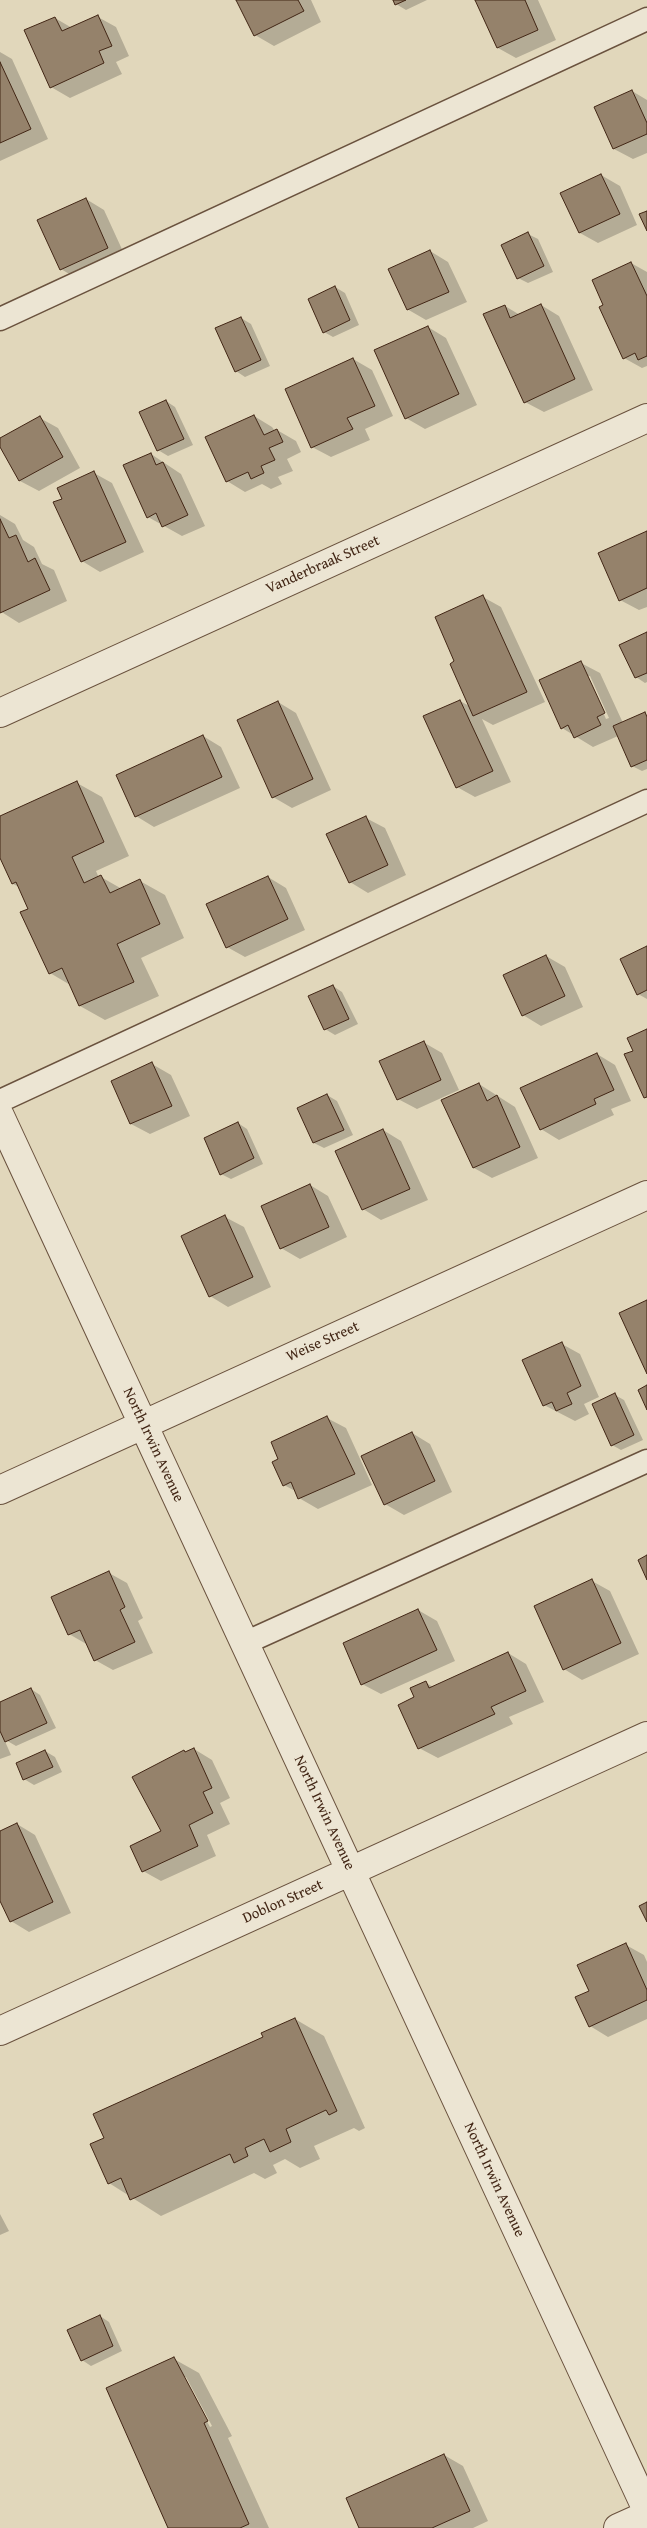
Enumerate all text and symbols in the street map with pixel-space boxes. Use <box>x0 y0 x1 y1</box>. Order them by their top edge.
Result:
street label: Vanderbraak Street <box>263 532 383 598</box>
street label: Weise Street <box>284 1318 362 1366</box>
street label: North Irwin Avenue <box>119 1385 187 1505</box>
street label: North Irwin Avenue <box>290 1753 358 1873</box>
street label: Doblon Street <box>240 1876 326 1928</box>
street label: North Irwin Avenue <box>460 2120 528 2240</box>

